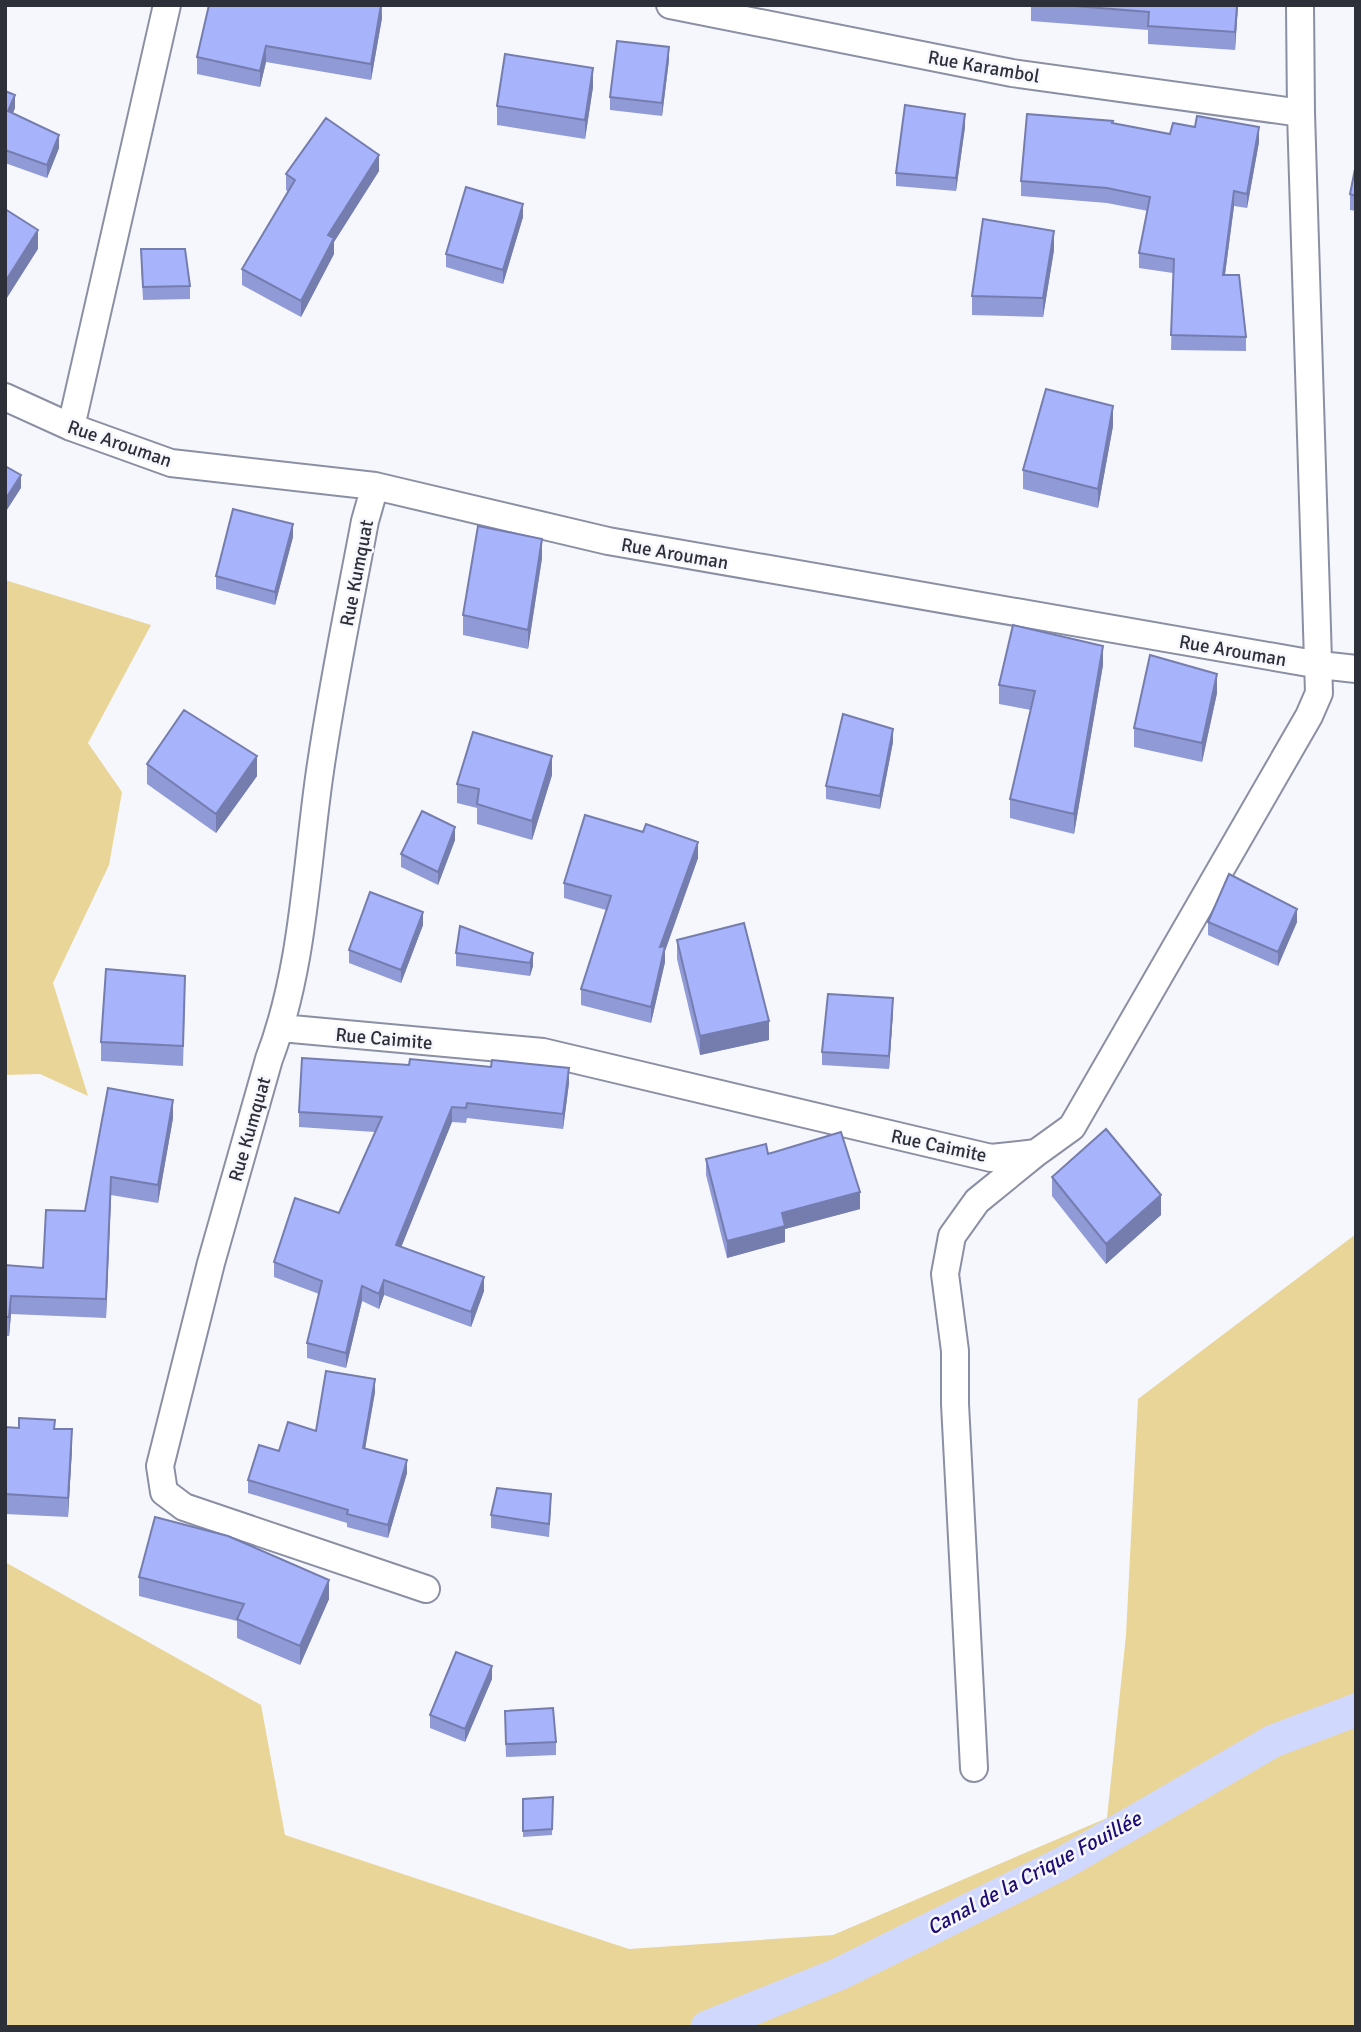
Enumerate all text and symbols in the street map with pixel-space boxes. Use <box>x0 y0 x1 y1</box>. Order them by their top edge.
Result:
street label: Rue Karambol <box>926 45 1042 89</box>
street label: Rue Arouman <box>64 415 175 473</box>
street label: Rue Kumquat <box>335 518 379 629</box>
street label: Rue Arouman <box>619 533 730 575</box>
street label: Rue Arouman <box>1177 630 1288 672</box>
street label: Rue Caimite <box>334 1023 433 1055</box>
street label: Rue Kumquat <box>224 1074 276 1185</box>
street label: Rue Caimite <box>889 1124 989 1168</box>
water label: Canal de la Crique Fouillée <box>922 1805 1147 1941</box>

